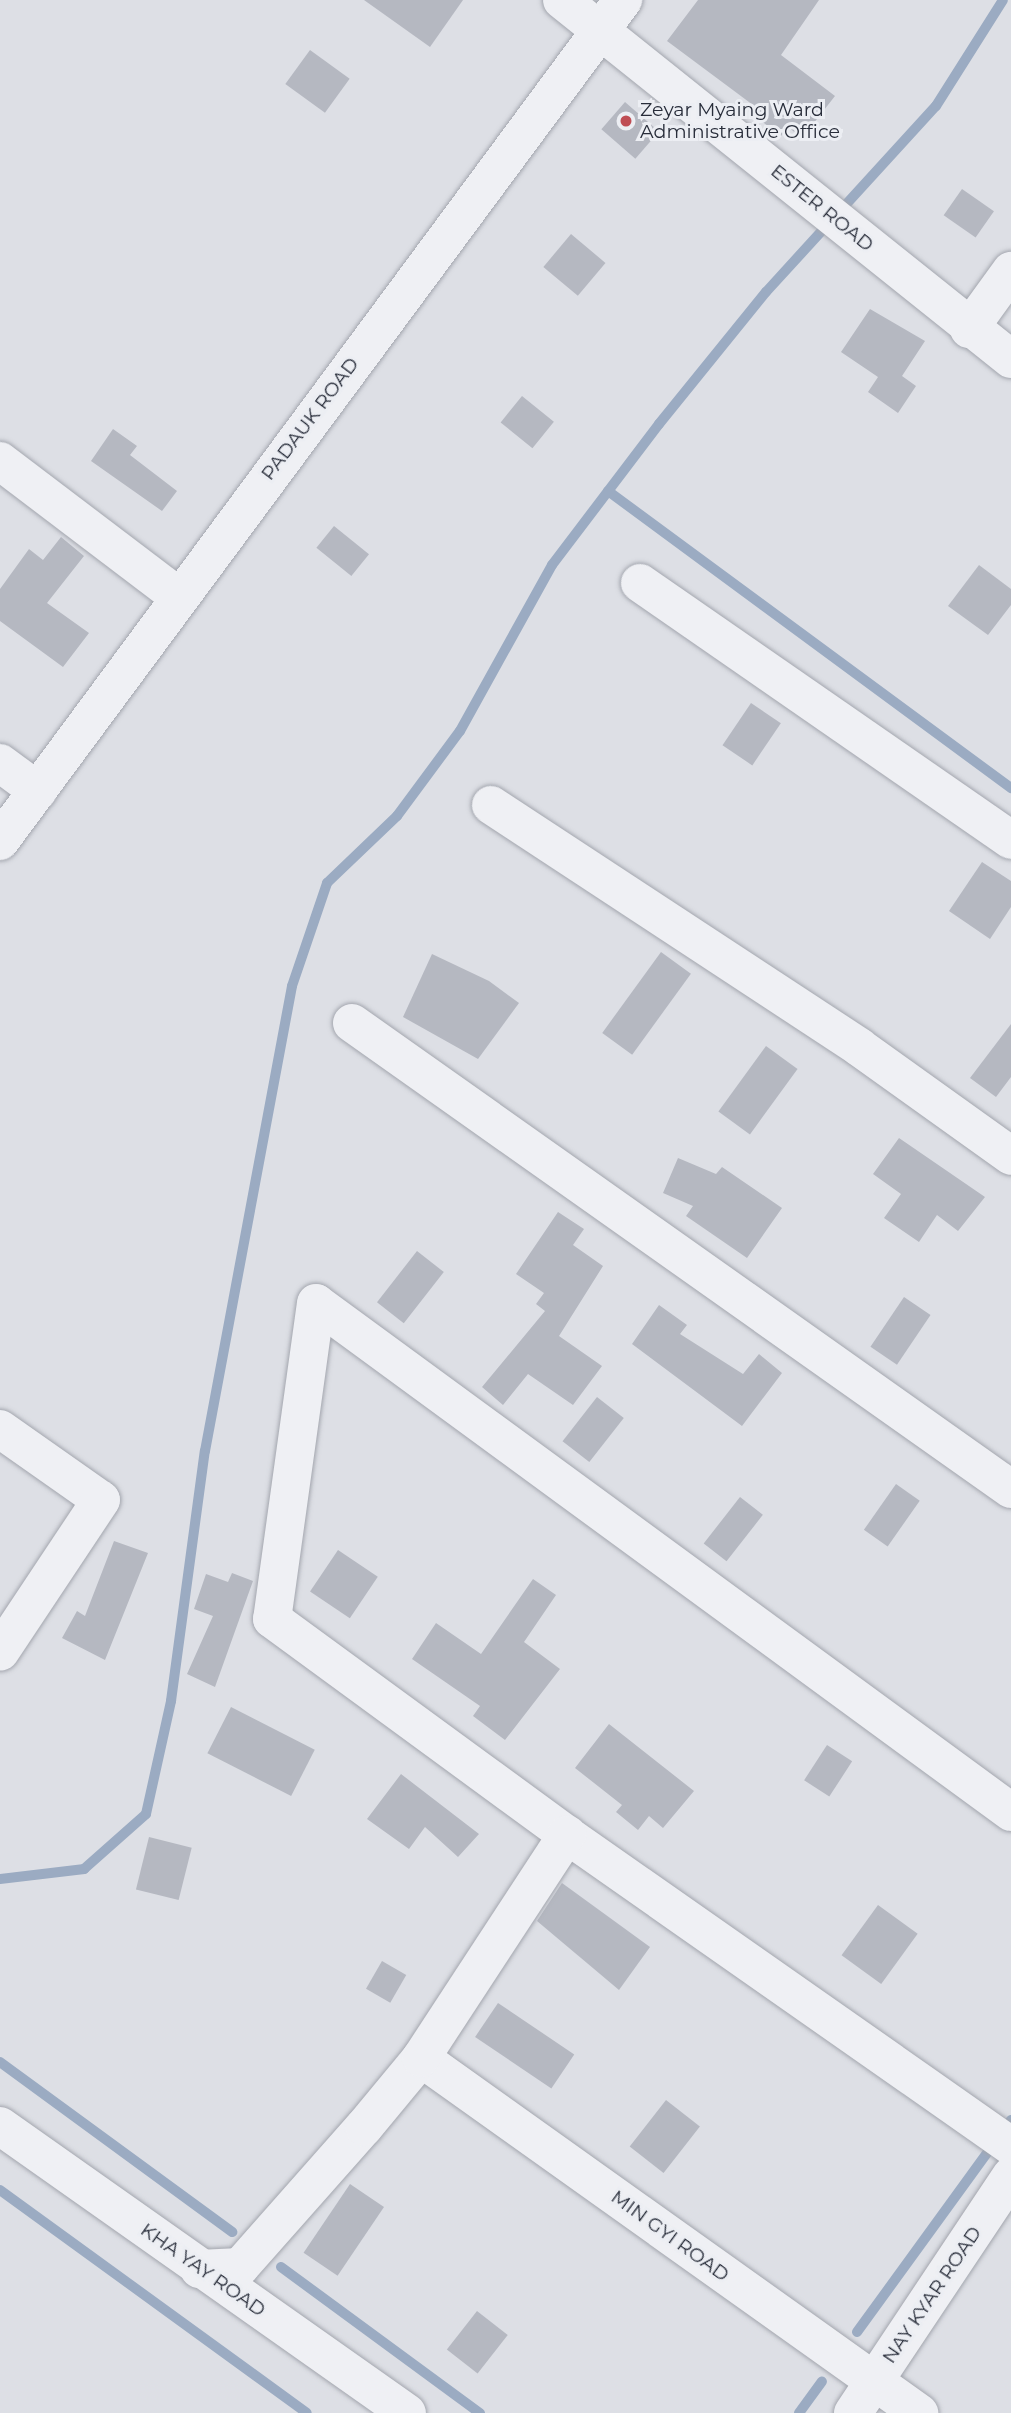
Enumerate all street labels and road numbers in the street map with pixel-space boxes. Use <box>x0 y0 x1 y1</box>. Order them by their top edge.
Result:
street label: ESTER ROAD <box>766 160 878 256</box>
street label: PADAUK ROAD <box>256 353 364 485</box>
street label: MIN GYI ROAD <box>607 2186 733 2286</box>
street label: KHA YAY ROAD <box>136 2218 270 2322</box>
street label: NAY KYAR ROAD <box>878 2222 986 2368</box>

